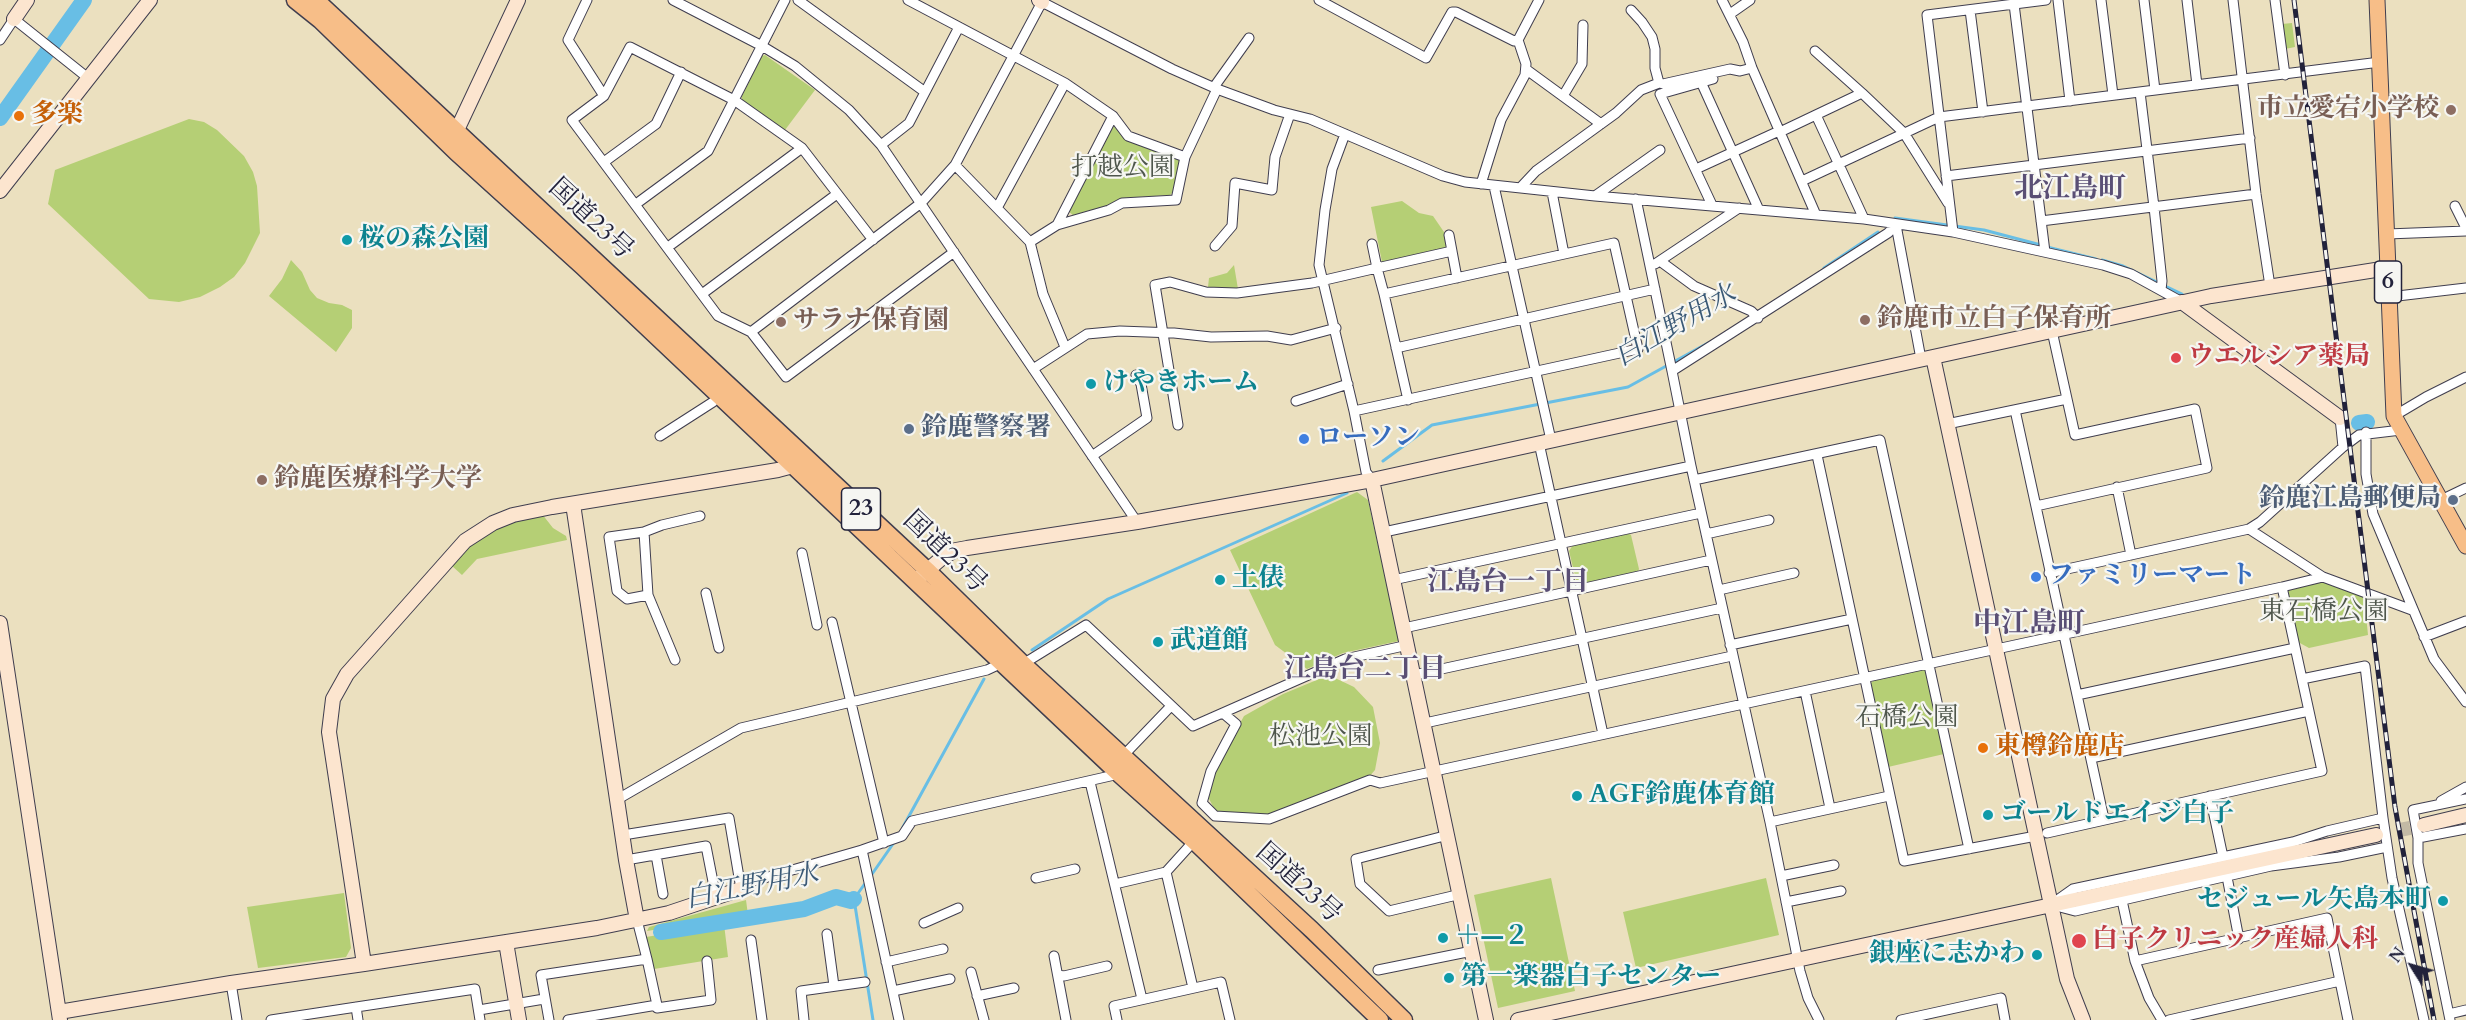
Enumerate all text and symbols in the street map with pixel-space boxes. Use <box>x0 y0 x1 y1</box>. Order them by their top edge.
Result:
place label: 市立愛宕小学校 <box>2257 94 2439 126</box>
place label: 多楽 <box>31 100 83 132</box>
marker: 市立愛宕小学校 <box>2444 103 2458 117</box>
marker: 多楽 <box>12 109 26 123</box>
park label: 打越公園 <box>1071 153 1175 185</box>
street label: 国道23号 <box>541 173 639 267</box>
district label: 北江島町 <box>2014 174 2126 208</box>
place label: 桜の森公園 <box>359 224 489 256</box>
marker: 桜の森公園 <box>340 233 354 247</box>
road number: 6 <box>2374 261 2402 303</box>
water label: 白江野用水 <box>1609 279 1743 375</box>
place label: 鈴鹿市立白子保育所 <box>1877 304 2111 336</box>
place label: サラナ保育園 <box>793 306 949 338</box>
marker: 鈴鹿市立白子保育所 <box>1858 313 1872 327</box>
marker: サラナ保育園 <box>774 315 788 329</box>
place label: ウエルシア薬局 <box>2188 342 2370 374</box>
marker: ウエルシア薬局 <box>2169 351 2183 365</box>
place label: けやきホーム <box>1103 368 1259 400</box>
marker: けやきホーム <box>1084 377 1098 391</box>
place label: 鈴鹿警察署 <box>921 413 1051 445</box>
marker: 鈴鹿警察署 <box>902 422 916 436</box>
place label: ローソン <box>1316 423 1420 455</box>
marker: ローソン <box>1297 432 1311 446</box>
place label: 鈴鹿医療科学大学 <box>274 464 482 496</box>
marker: 鈴鹿医療科学大学 <box>255 473 269 487</box>
place label: 鈴鹿江島郵便局 <box>2259 484 2441 516</box>
road number: 23 <box>842 488 880 530</box>
marker: 鈴鹿江島郵便局 <box>2446 493 2460 507</box>
street label: 国道23号 <box>896 505 992 601</box>
place label: ファミリーマート <box>2048 561 2256 593</box>
place label: 土俵 <box>1232 564 1284 596</box>
district label: 江島台一丁目 <box>1427 568 1589 600</box>
marker: ファミリーマート <box>2029 570 2043 584</box>
marker: 土俵 <box>1213 573 1227 587</box>
park label: 東石橋公園 <box>2259 597 2389 629</box>
district label: 中江島町 <box>1973 609 2085 643</box>
place label: 武道館 <box>1170 626 1248 658</box>
marker: 武道館 <box>1151 635 1165 649</box>
district label: 江島台二丁目 <box>1284 655 1446 687</box>
park label: 石橋公園 <box>1855 703 1959 735</box>
park label: 松池公園 <box>1269 722 1373 754</box>
place label: 東樽鈴鹿店 <box>1995 732 2125 764</box>
marker: 東樽鈴鹿店 <box>1976 741 1990 755</box>
place label: AGF鈴鹿体育館 <box>1589 780 1775 812</box>
marker: AGF鈴鹿体育館 <box>1570 789 1584 803</box>
place label: ゴールドエイジ白子 <box>2000 799 2234 831</box>
marker: ゴールドエイジ白子 <box>1981 808 1995 822</box>
street label: 国道23号 <box>1249 837 1347 931</box>
water label: 白江野用水 <box>683 859 821 917</box>
place label: セジュール矢島本町 <box>2197 885 2431 917</box>
marker: セジュール矢島本町 <box>2436 894 2450 908</box>
place label: ＋―２ <box>1455 922 1529 954</box>
place label: 白子クリニック産婦人科 <box>2092 925 2378 957</box>
marker: ＋―２ <box>1436 931 1450 945</box>
marker: 白子クリニック産婦人科 <box>2070 932 2088 950</box>
north arrow <box>2382 936 2442 996</box>
place label: 銀座に志かわ <box>1869 939 2025 971</box>
text: N <box>2385 943 2411 967</box>
marker: 銀座に志かわ <box>2030 948 2044 962</box>
place label: 第一楽器白子センター <box>1461 962 1721 994</box>
marker: 第一楽器白子センター <box>1442 971 1456 985</box>

